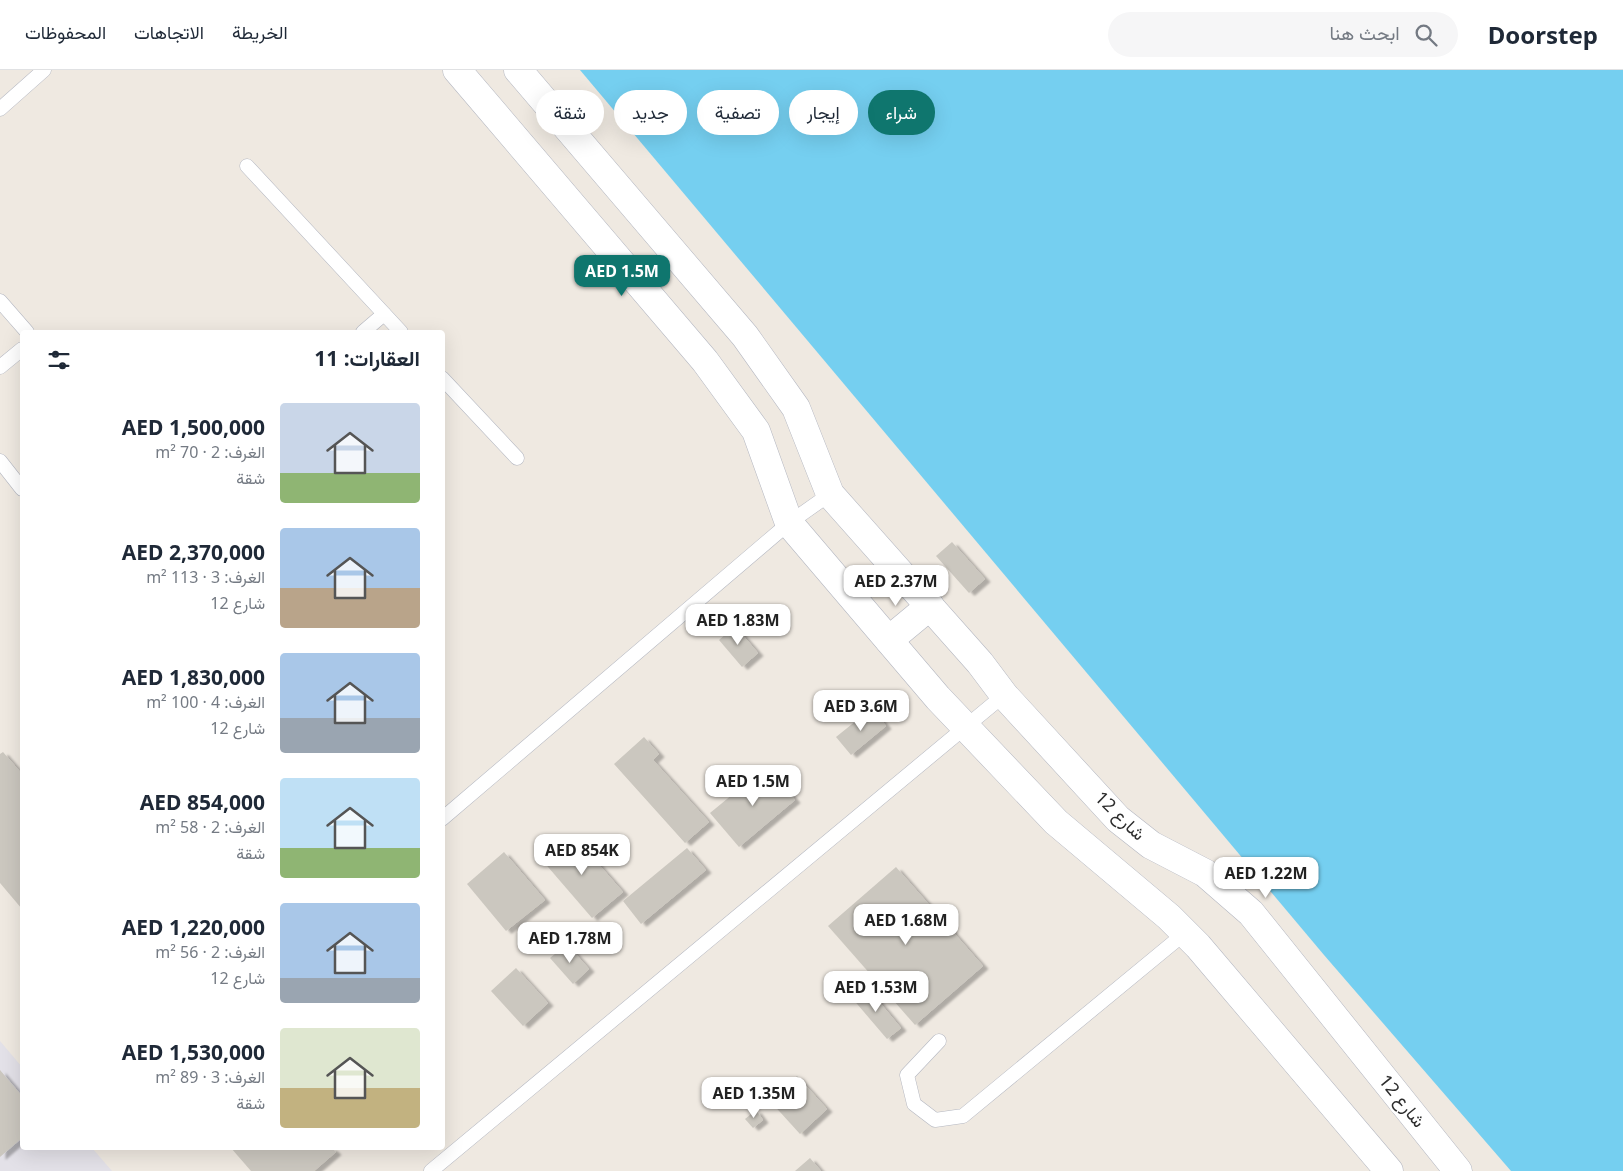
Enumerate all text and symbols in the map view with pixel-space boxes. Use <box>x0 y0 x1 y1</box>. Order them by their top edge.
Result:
search box <box>1108 12 1458 57</box>
text: Doorstep <box>1488 18 1598 51</box>
text: المحفوظات <box>25 20 106 44</box>
text: الاتجاهات <box>134 20 204 44</box>
text: الخريطة <box>232 20 288 44</box>
text: ابحث هنا <box>1330 20 1400 46</box>
icon: search <box>1412 21 1440 49</box>
chip: شقة <box>536 90 604 135</box>
chip: جديد <box>614 90 687 135</box>
chip: تصفية <box>697 90 779 135</box>
chip: إيجار <box>789 90 858 135</box>
chip: شراء <box>868 90 935 135</box>
pin: AED 1.5M <box>570 254 674 297</box>
text: AED 1.5M <box>585 260 659 282</box>
text: العقارات: 11 <box>314 344 420 372</box>
icon: filters <box>45 346 73 374</box>
text: AED 1,500,000 <box>122 413 265 441</box>
icon: home <box>320 423 380 483</box>
text: الغرف: 2 · 70 m² <box>155 441 265 463</box>
text: شقة <box>236 467 265 489</box>
text: AED 2,370,000 <box>122 538 265 566</box>
icon: home <box>320 548 380 608</box>
pin: AED 2.37M <box>839 564 953 607</box>
text: الغرف: 3 · 113 m² <box>146 566 265 588</box>
text: AED 2.37M <box>855 570 937 592</box>
text: شارع 12 <box>210 592 265 614</box>
pin: AED 1.83M <box>681 604 795 646</box>
text: AED 1.83M <box>697 609 779 631</box>
text: AED 1,830,000 <box>122 663 265 691</box>
icon: home <box>320 673 380 733</box>
pin: AED 3.6M <box>809 690 913 732</box>
text: الغرف: 4 · 100 m² <box>146 691 265 713</box>
text: AED 3.6M <box>824 695 898 717</box>
text: شارع 12 <box>210 717 265 739</box>
pin: AED 1.5M <box>701 764 805 807</box>
text: AED 1.5M <box>716 770 790 792</box>
street label: شارع 12 <box>1090 785 1151 846</box>
text: AED 854,000 <box>140 788 265 816</box>
icon: home <box>320 798 380 858</box>
text: الغرف: 2 · 58 m² <box>155 816 265 838</box>
pin: AED 854K <box>530 834 634 876</box>
text: AED 854K <box>545 839 619 861</box>
text: شقة <box>236 842 265 864</box>
pin: AED 1.22M <box>1209 856 1323 899</box>
text: AED 1.22M <box>1225 862 1307 884</box>
pin: AED 1.68M <box>849 904 963 946</box>
text: AED 1.68M <box>865 909 947 931</box>
text: AED 1,220,000 <box>122 913 265 941</box>
pin: AED 1.78M <box>513 922 627 964</box>
icon: home <box>320 923 380 983</box>
text: AED 1.78M <box>529 927 611 949</box>
text: الغرف: 2 · 56 m² <box>155 941 265 963</box>
text: شارع 12 <box>210 967 265 989</box>
pin: AED 1.53M <box>819 970 933 1013</box>
text: AED 1.53M <box>835 976 917 998</box>
text: AED 1,530,000 <box>122 1038 265 1066</box>
icon: home <box>320 1048 380 1108</box>
text: الغرف: 3 · 89 m² <box>155 1066 265 1088</box>
street label: شارع 12 <box>1373 1069 1431 1132</box>
pin: AED 1.35M <box>697 1076 811 1119</box>
text: AED 1.35M <box>713 1082 795 1104</box>
text: شقة <box>236 1092 265 1114</box>

